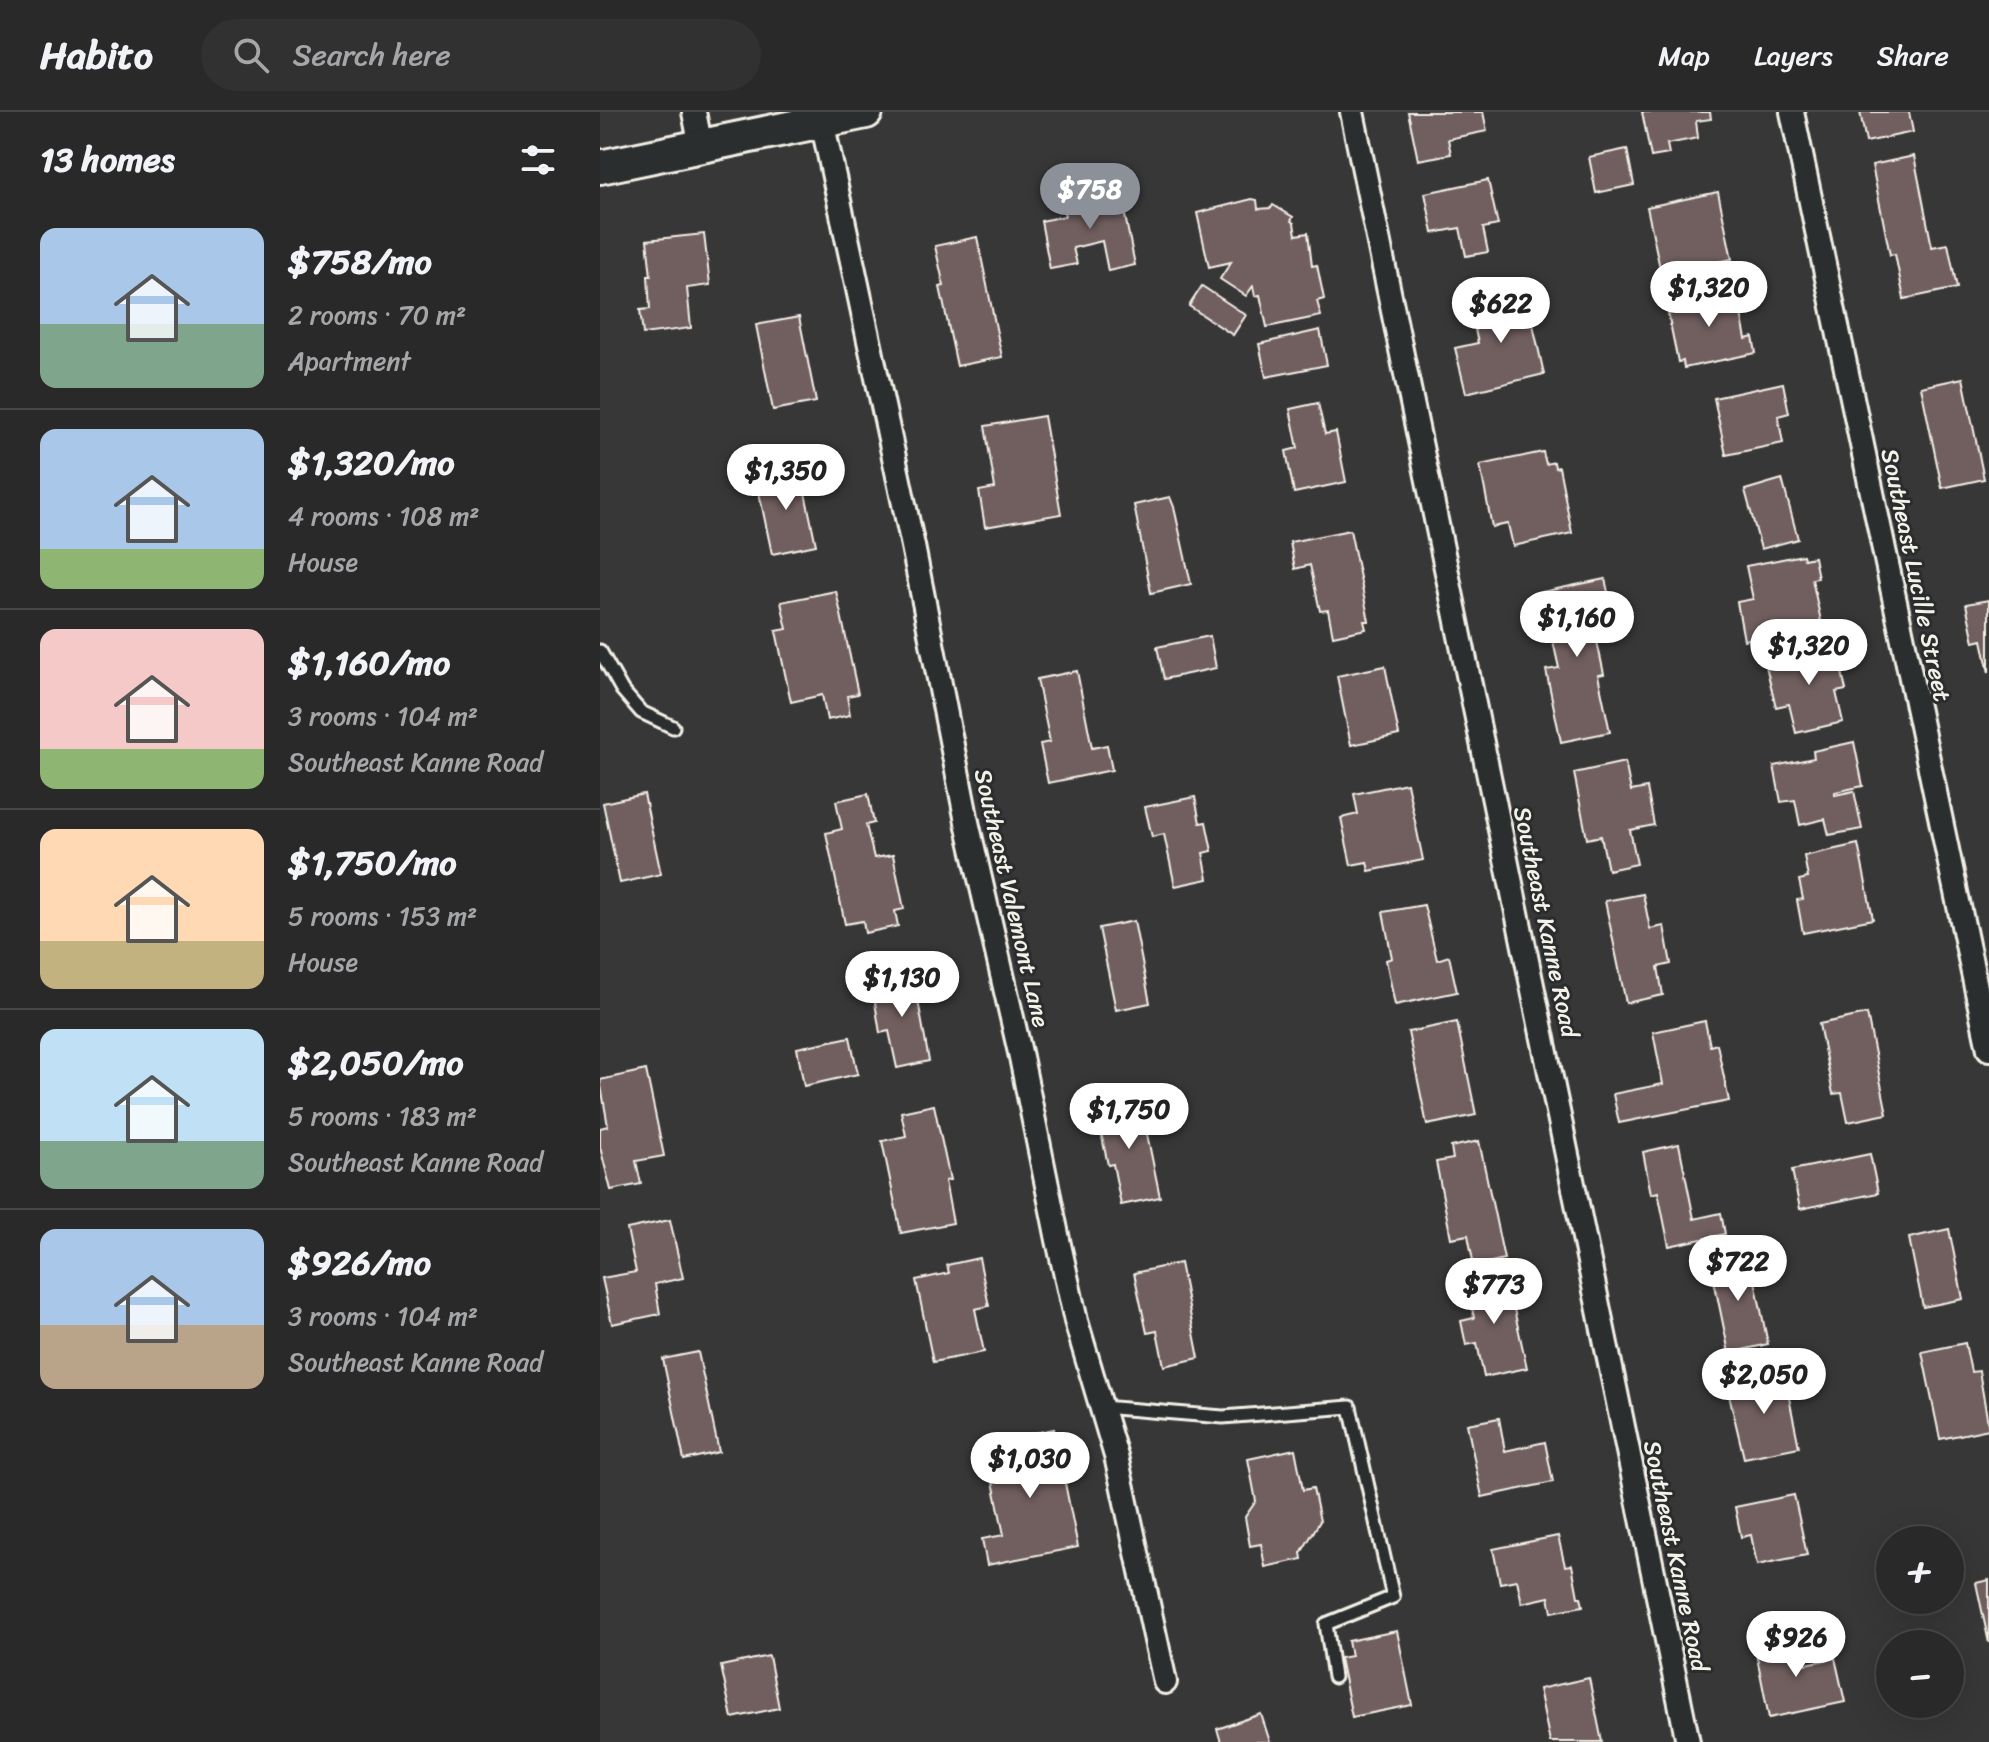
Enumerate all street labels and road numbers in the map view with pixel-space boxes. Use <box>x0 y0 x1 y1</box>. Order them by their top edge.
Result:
street label: Southeast Lucille Street <box>1869 444 1963 706</box>
street label: Southeast Valemont Lane <box>962 764 1062 1032</box>
street label: Southeast Kanne Road <box>1501 803 1591 1044</box>
street label: Southeast Kanne Road <box>1631 1437 1721 1678</box>

